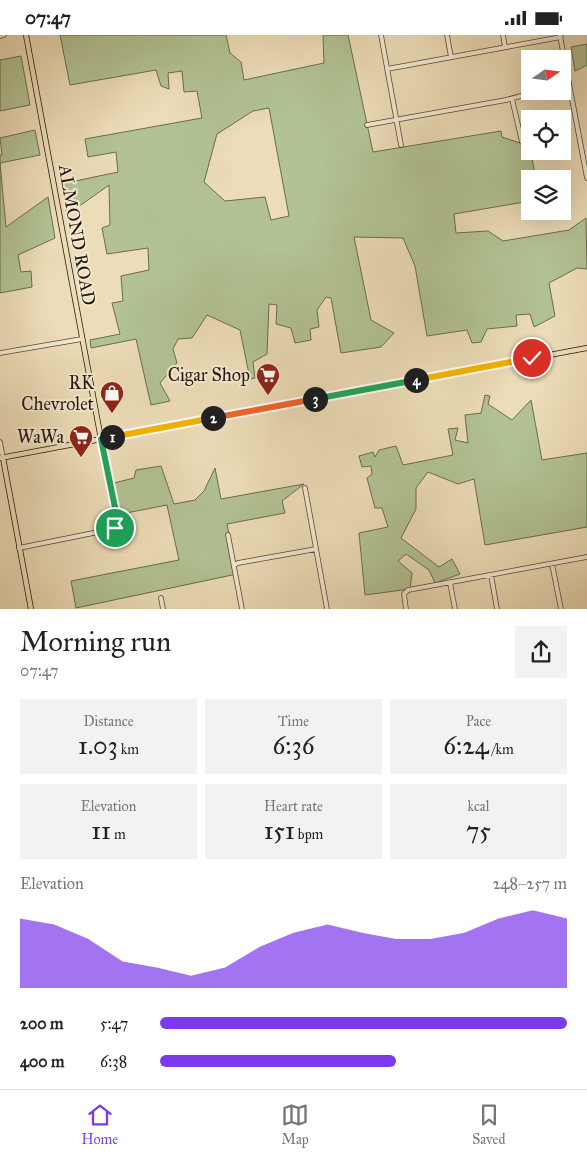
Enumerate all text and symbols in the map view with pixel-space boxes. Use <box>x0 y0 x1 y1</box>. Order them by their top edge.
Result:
text: 07:47 <box>25 6 71 29</box>
north arrow <box>521 50 571 100</box>
map controls <box>521 50 571 220</box>
button: locate <box>521 110 571 160</box>
street label: ALMOND ROAD <box>54 162 100 307</box>
button: layers <box>521 170 571 220</box>
pin <box>511 337 553 379</box>
icon: check <box>518 344 546 372</box>
supermarket icon: Cigar Shop <box>255 362 281 396</box>
place label: Cigar Shop <box>168 364 250 387</box>
pin: 4 <box>404 367 428 393</box>
place label: RK Chevrolet <box>21 372 95 415</box>
text: 4 <box>413 372 420 389</box>
shop icon: RK Chevrolet <box>99 380 125 414</box>
pin: 3 <box>302 387 328 411</box>
text: 3 <box>313 391 318 408</box>
pin: 2 <box>200 405 226 431</box>
text: 2 <box>210 410 217 427</box>
supermarket icon: WaWa <box>68 424 94 458</box>
pin: 1 <box>100 425 124 449</box>
place label: WaWa <box>17 426 64 448</box>
text: 1 <box>110 429 115 446</box>
pin <box>94 507 136 549</box>
icon: arrive <box>101 514 129 542</box>
text: Morning run <box>20 624 171 659</box>
button: share <box>515 626 567 678</box>
text: 07:47 <box>20 661 59 680</box>
text: Distance <box>83 713 134 730</box>
text: Time <box>278 713 309 730</box>
text: Pace <box>466 713 491 730</box>
text: 1.03 <box>78 730 118 761</box>
text: 6:36 <box>273 730 314 761</box>
text: 6:24 <box>443 730 489 761</box>
text: km <box>118 741 139 758</box>
text: /km <box>489 741 514 758</box>
text: Elevation <box>81 798 136 815</box>
text: Heart rate <box>264 798 323 815</box>
text: kcal <box>467 798 490 815</box>
text: 11 <box>91 815 111 846</box>
text: 151 <box>264 815 295 846</box>
text: 75 <box>466 815 491 846</box>
text: m <box>111 826 126 843</box>
text: bpm <box>295 826 323 843</box>
text: Elevation <box>20 874 84 893</box>
text: 248–257 m <box>493 874 567 893</box>
text: 200 m <box>20 1014 63 1033</box>
text: 5:47 <box>100 1014 128 1033</box>
text: 400 m <box>20 1052 64 1071</box>
text: 6:38 <box>100 1052 127 1071</box>
tab: Home <box>82 1101 118 1148</box>
tab: Map <box>281 1101 309 1148</box>
tab: Saved <box>472 1101 505 1148</box>

